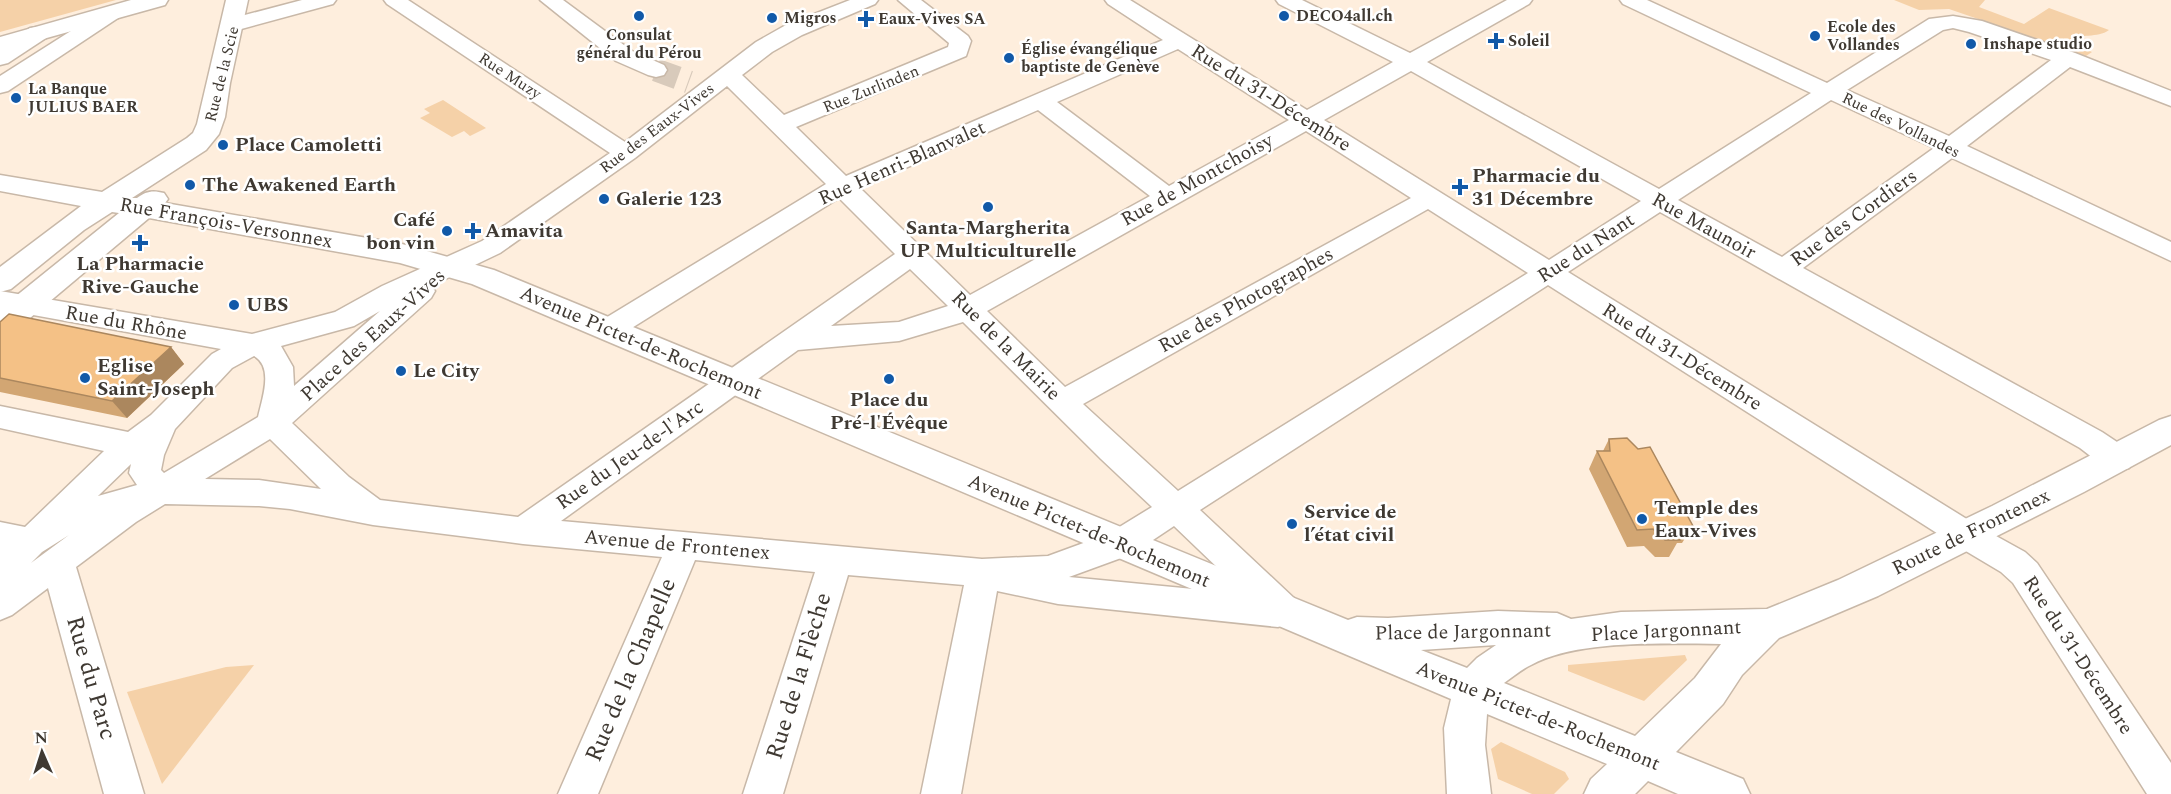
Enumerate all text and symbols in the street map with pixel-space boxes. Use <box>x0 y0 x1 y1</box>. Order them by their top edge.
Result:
place label: DECO4all.ch <box>1296 4 1393 28</box>
place label: Migros <box>784 6 836 30</box>
place label: Eaux-Vives SA <box>878 7 986 31</box>
marker: Consulat général du Pérou <box>632 9 646 23</box>
marker: DECO4all.ch <box>1277 9 1291 23</box>
marker: Migros <box>765 11 779 25</box>
marker: Eaux-Vives SA <box>859 12 873 26</box>
place label: Ecole des Vollandes <box>1827 15 1900 57</box>
place label: Consulat général du Pérou <box>576 23 702 65</box>
street label: Rue de la Scie <box>199 24 245 124</box>
place label: Soleil <box>1508 29 1550 53</box>
marker: Ecole des Vollandes <box>1808 29 1822 43</box>
place label: Inshape studio <box>1983 32 2092 56</box>
marker: Soleil <box>1489 34 1503 48</box>
street label: Rue du 31-Décembre <box>1185 36 1357 160</box>
place label: Église évangélique baptiste de Genève <box>1021 37 1159 79</box>
marker: Inshape studio <box>1964 37 1978 51</box>
street label: Rue Muzy <box>474 47 547 106</box>
marker: Église évangélique baptiste de Genève <box>1002 51 1016 65</box>
street label: Rue Zurlinden <box>819 59 923 119</box>
place label: La Banque JULIUS BAER <box>28 77 138 119</box>
street label: Rue des Eaux-Vives <box>594 77 720 179</box>
street label: Rue des Vollandes <box>1838 86 1964 164</box>
marker: La Banque JULIUS BAER <box>9 91 23 105</box>
street label: Rue Henri-Blanvalet <box>814 113 990 213</box>
street label: Rue de Montchoisy <box>1115 125 1280 234</box>
place label: Place Camoletti <box>235 130 382 160</box>
marker: Place Camoletti <box>216 138 230 152</box>
place label: Pharmacie du 31 Décembre <box>1472 161 1600 214</box>
street label: Rue des Cordiers <box>1784 162 1924 274</box>
place label: The Awakened Earth <box>202 170 396 200</box>
marker: The Awakened Earth <box>183 178 197 192</box>
marker: Pharmacie du 31 Décembre <box>1453 180 1467 194</box>
place label: Galerie 123 <box>616 184 722 214</box>
street label: Rue Maunoir <box>1646 185 1762 267</box>
street label: Rue François-Versonnex <box>117 189 335 257</box>
marker: Galerie 123 <box>597 192 611 206</box>
marker: Santa-Margherita UP Multiculturelle <box>981 200 995 214</box>
place label: Café bon vin <box>366 205 435 258</box>
street label: Rue du Nant <box>1531 205 1641 291</box>
place label: Santa-Margherita UP Multiculturelle <box>900 213 1077 266</box>
place label: Amavita <box>485 216 564 246</box>
marker: Café bon vin <box>440 224 454 238</box>
marker: Amavita <box>466 224 480 238</box>
marker: La Pharmacie Rive-Gauche <box>133 236 147 250</box>
street label: Rue des Photographes <box>1153 239 1339 361</box>
place label: La Pharmacie Rive-Gauche <box>76 249 204 302</box>
street label: Place des Eaux-Vives <box>294 261 452 409</box>
street label: Avenue Pictet-de-Rochemont <box>515 278 767 408</box>
street label: Rue de la Mairie <box>944 284 1068 408</box>
place label: UBS <box>246 290 288 320</box>
street label: Rue du 31-Décembre <box>1596 295 1768 419</box>
street label: Rue du Rhône <box>63 298 189 348</box>
marker: UBS <box>227 298 241 312</box>
place label: Eglise Saint-Joseph <box>97 351 215 404</box>
place label: Le City <box>413 356 480 386</box>
marker: Le City <box>394 364 408 378</box>
marker: Eglise Saint-Joseph <box>78 371 92 385</box>
marker: Place du Pré-l'Évêque <box>882 372 896 386</box>
place label: Place du Pré-l'Évêque <box>830 385 948 438</box>
street label: Rue du Jeu-de-l'Arc <box>550 393 710 517</box>
street label: Avenue Pictet-de-Rochemont <box>963 466 1215 596</box>
street label: Route de Frontenex <box>1887 481 2055 583</box>
place label: Temple des Eaux-Vives <box>1654 493 1758 546</box>
place label: Service de l’état civil <box>1304 497 1397 550</box>
marker: Temple des Eaux-Vives <box>1635 512 1649 526</box>
marker: Service de l’état civil <box>1285 517 1299 531</box>
street label: Avenue de Frontenex <box>583 522 771 568</box>
street label: Rue du 31-Décembre <box>2015 570 2141 740</box>
street label: Rue de la Chapelle <box>576 572 686 768</box>
street label: Rue de la Flèche <box>757 588 841 764</box>
street label: Rue du Parc <box>56 612 126 744</box>
street label: Place Jargonnant <box>1590 612 1742 650</box>
street label: Place de Jargonnant <box>1374 615 1552 649</box>
street label: Avenue Pictet-de-Rochemont <box>1411 653 1665 779</box>
north arrow <box>12 722 72 782</box>
text: N <box>34 726 48 750</box>

